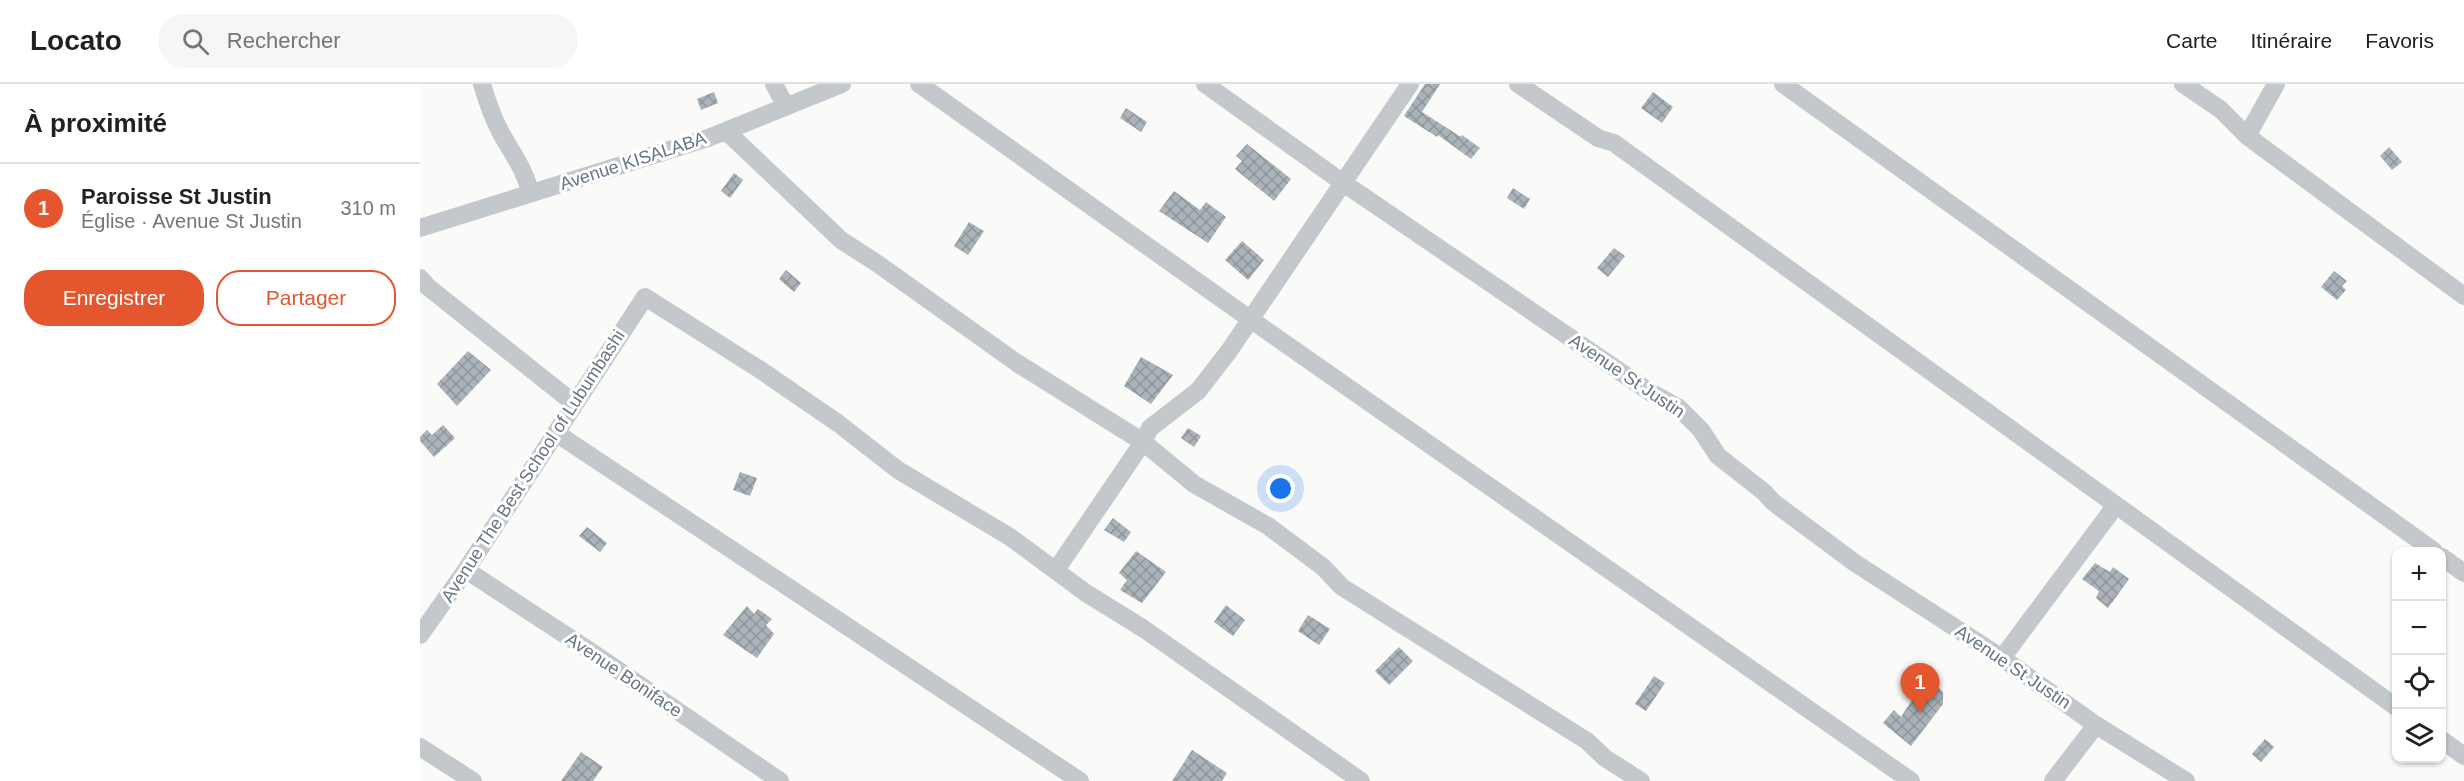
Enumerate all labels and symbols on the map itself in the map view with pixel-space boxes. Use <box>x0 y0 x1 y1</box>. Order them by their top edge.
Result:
street label: Avenue KISALABA <box>557 128 709 194</box>
street label: Avenue The Best School of Lubumbashi <box>437 326 629 606</box>
street label: Avenue St Justin <box>1566 330 1688 422</box>
your location <box>1266 474 1295 503</box>
street label: Avenue St Justin <box>1952 621 2074 713</box>
street label: Avenue Boniface <box>562 629 686 721</box>
pin: 1 <box>1900 664 1940 713</box>

